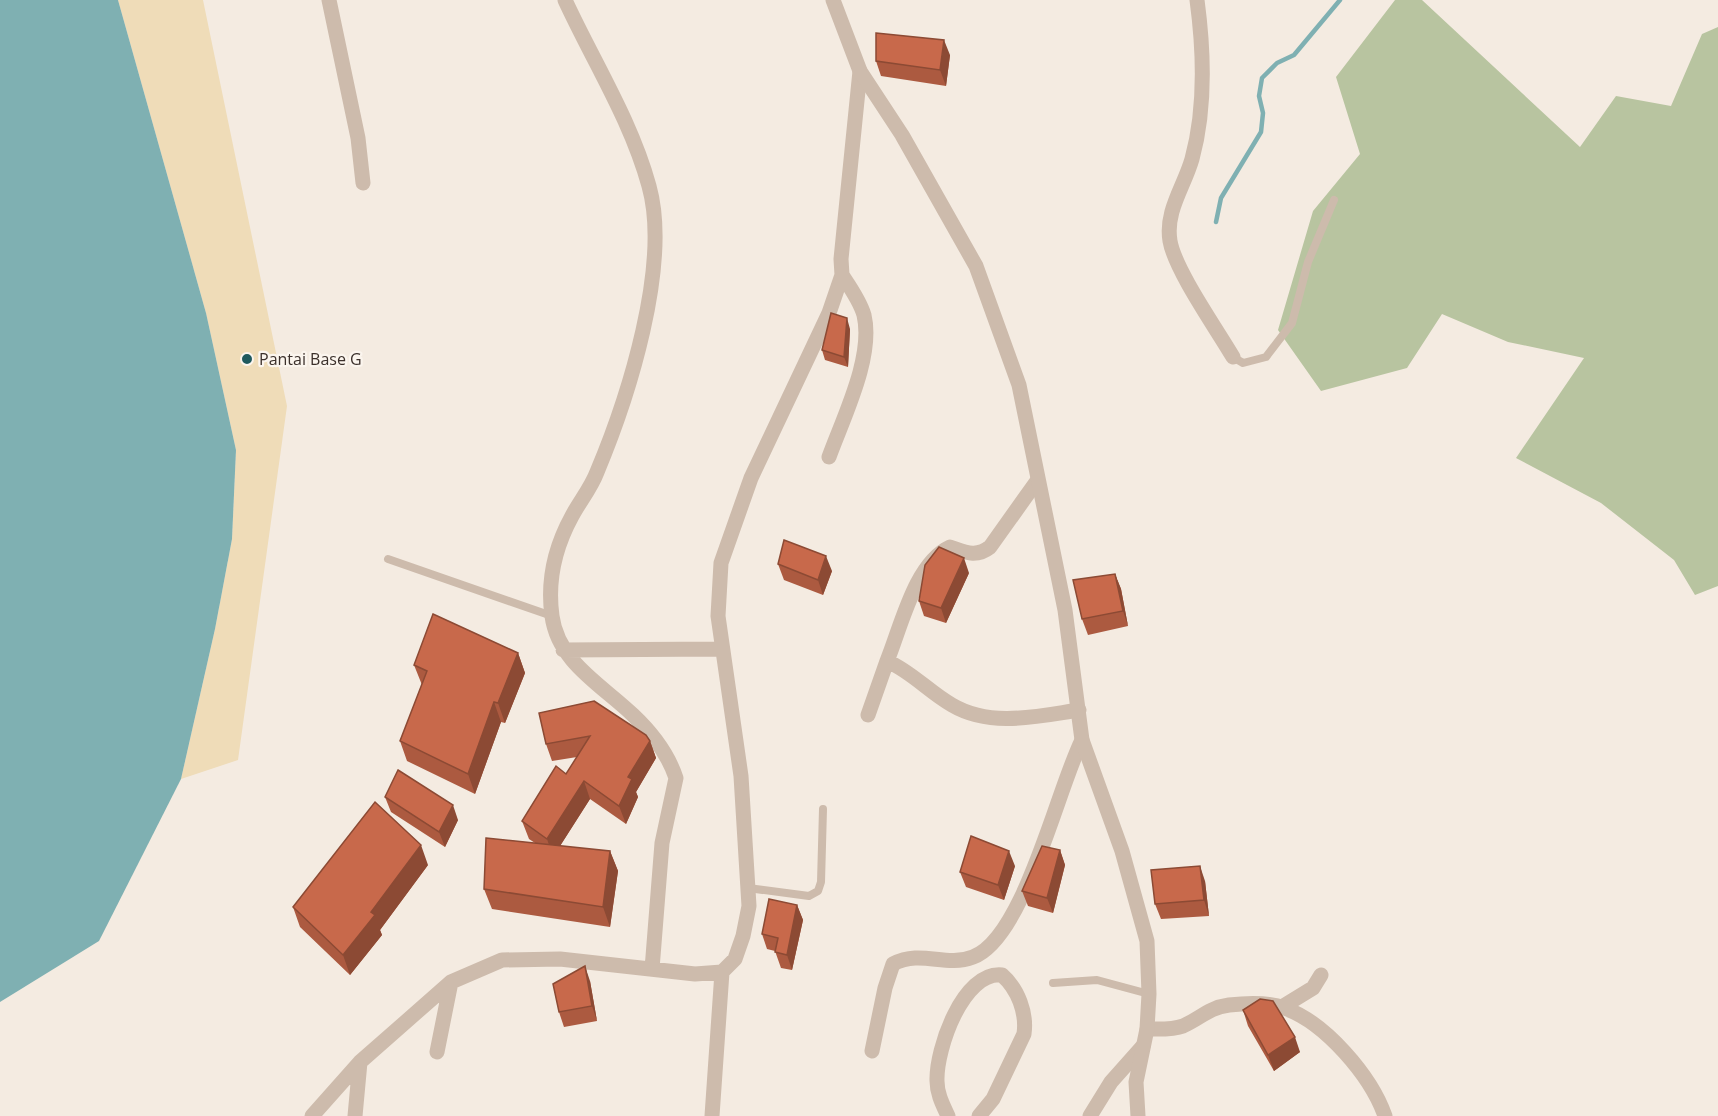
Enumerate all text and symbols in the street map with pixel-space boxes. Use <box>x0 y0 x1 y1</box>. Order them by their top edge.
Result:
place label: Pantai Base G <box>259 348 362 370</box>
marker: Pantai Base G <box>240 352 254 366</box>

